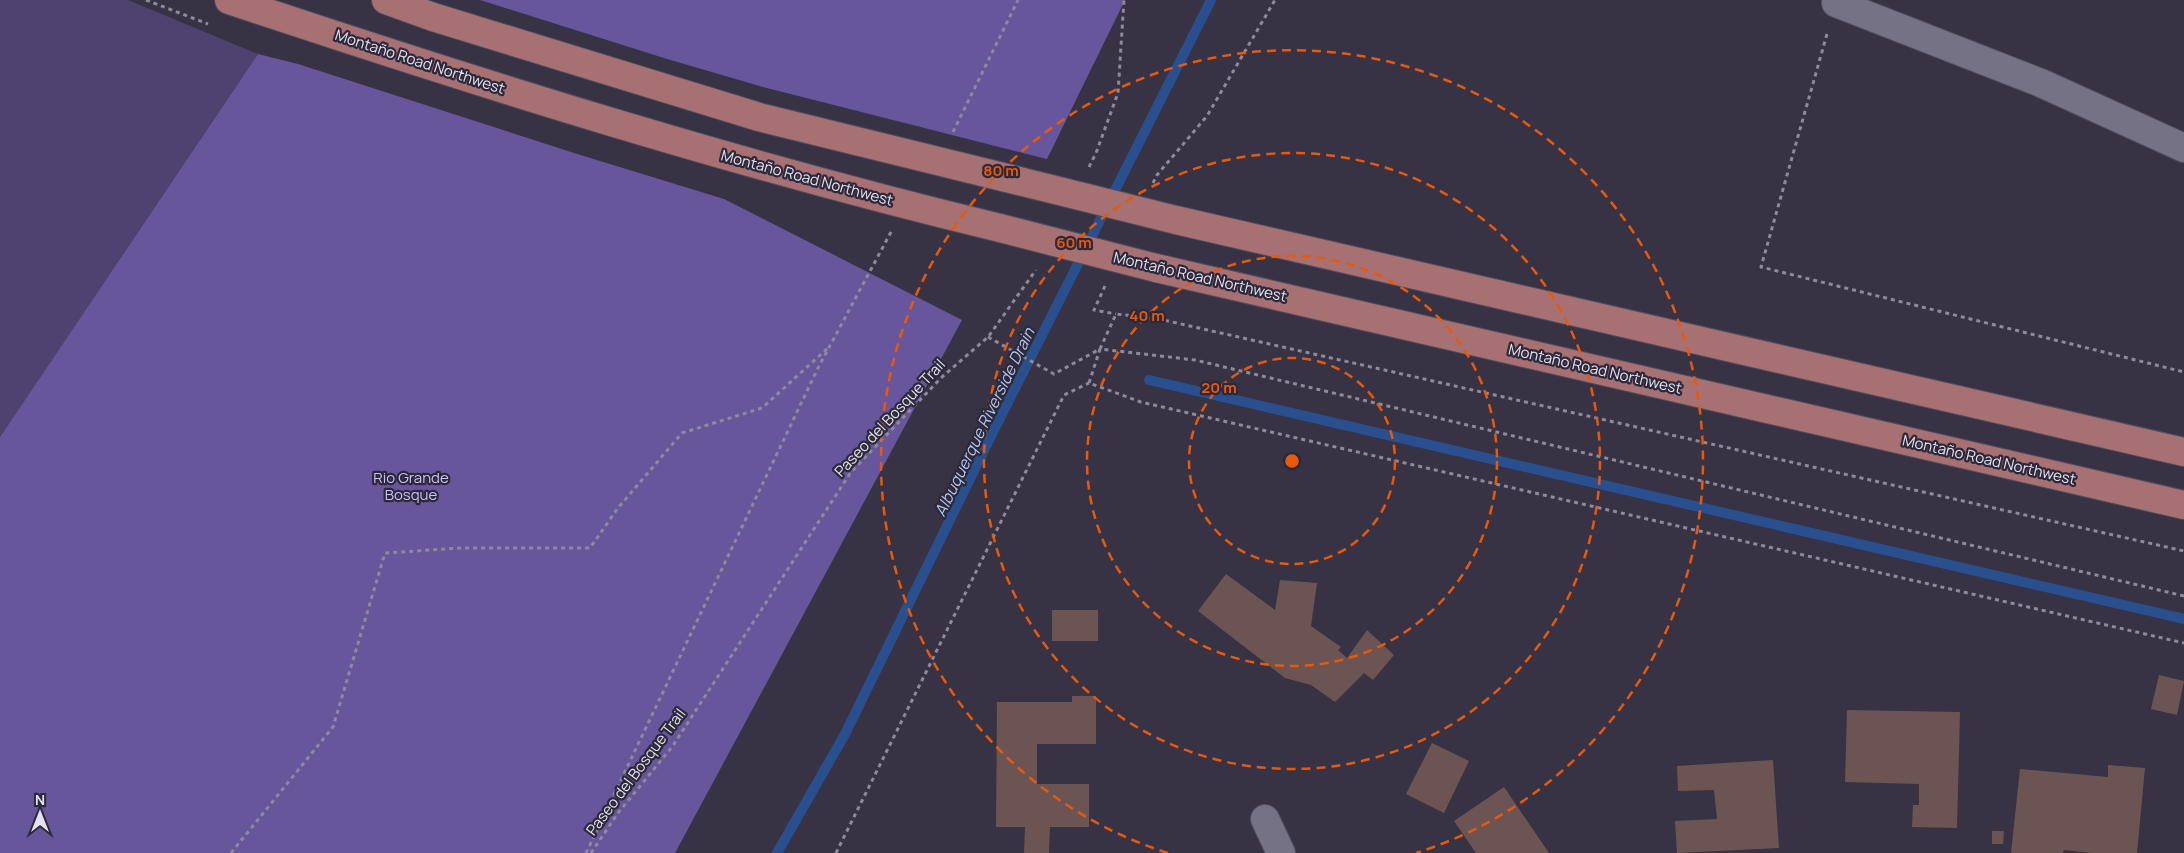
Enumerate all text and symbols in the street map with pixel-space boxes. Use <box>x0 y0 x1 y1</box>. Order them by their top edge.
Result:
street label: Montaño Road Northwest <box>333 24 508 99</box>
street label: Montaño Road Northwest <box>719 144 896 211</box>
text: 80 m <box>983 160 1019 181</box>
text: 60 m <box>1056 232 1092 253</box>
street label: Montaño Road Northwest <box>1111 246 1289 307</box>
text: 40 m <box>1129 305 1165 326</box>
water label: Albuquerque Riverside Drain <box>929 324 1040 520</box>
street label: Montaño Road Northwest <box>1506 338 1684 399</box>
street label: Paseo del Bosque Trail <box>830 354 950 481</box>
text: 20 m <box>1201 377 1237 398</box>
street label: Montaño Road Northwest <box>1900 429 2078 490</box>
centre of rings <box>1283 452 1301 470</box>
park label: Rio Grande Bosque <box>373 467 449 505</box>
street label: Paseo del Bosque Trail <box>581 704 690 839</box>
north arrow <box>15 788 65 838</box>
text: N <box>35 790 45 809</box>

